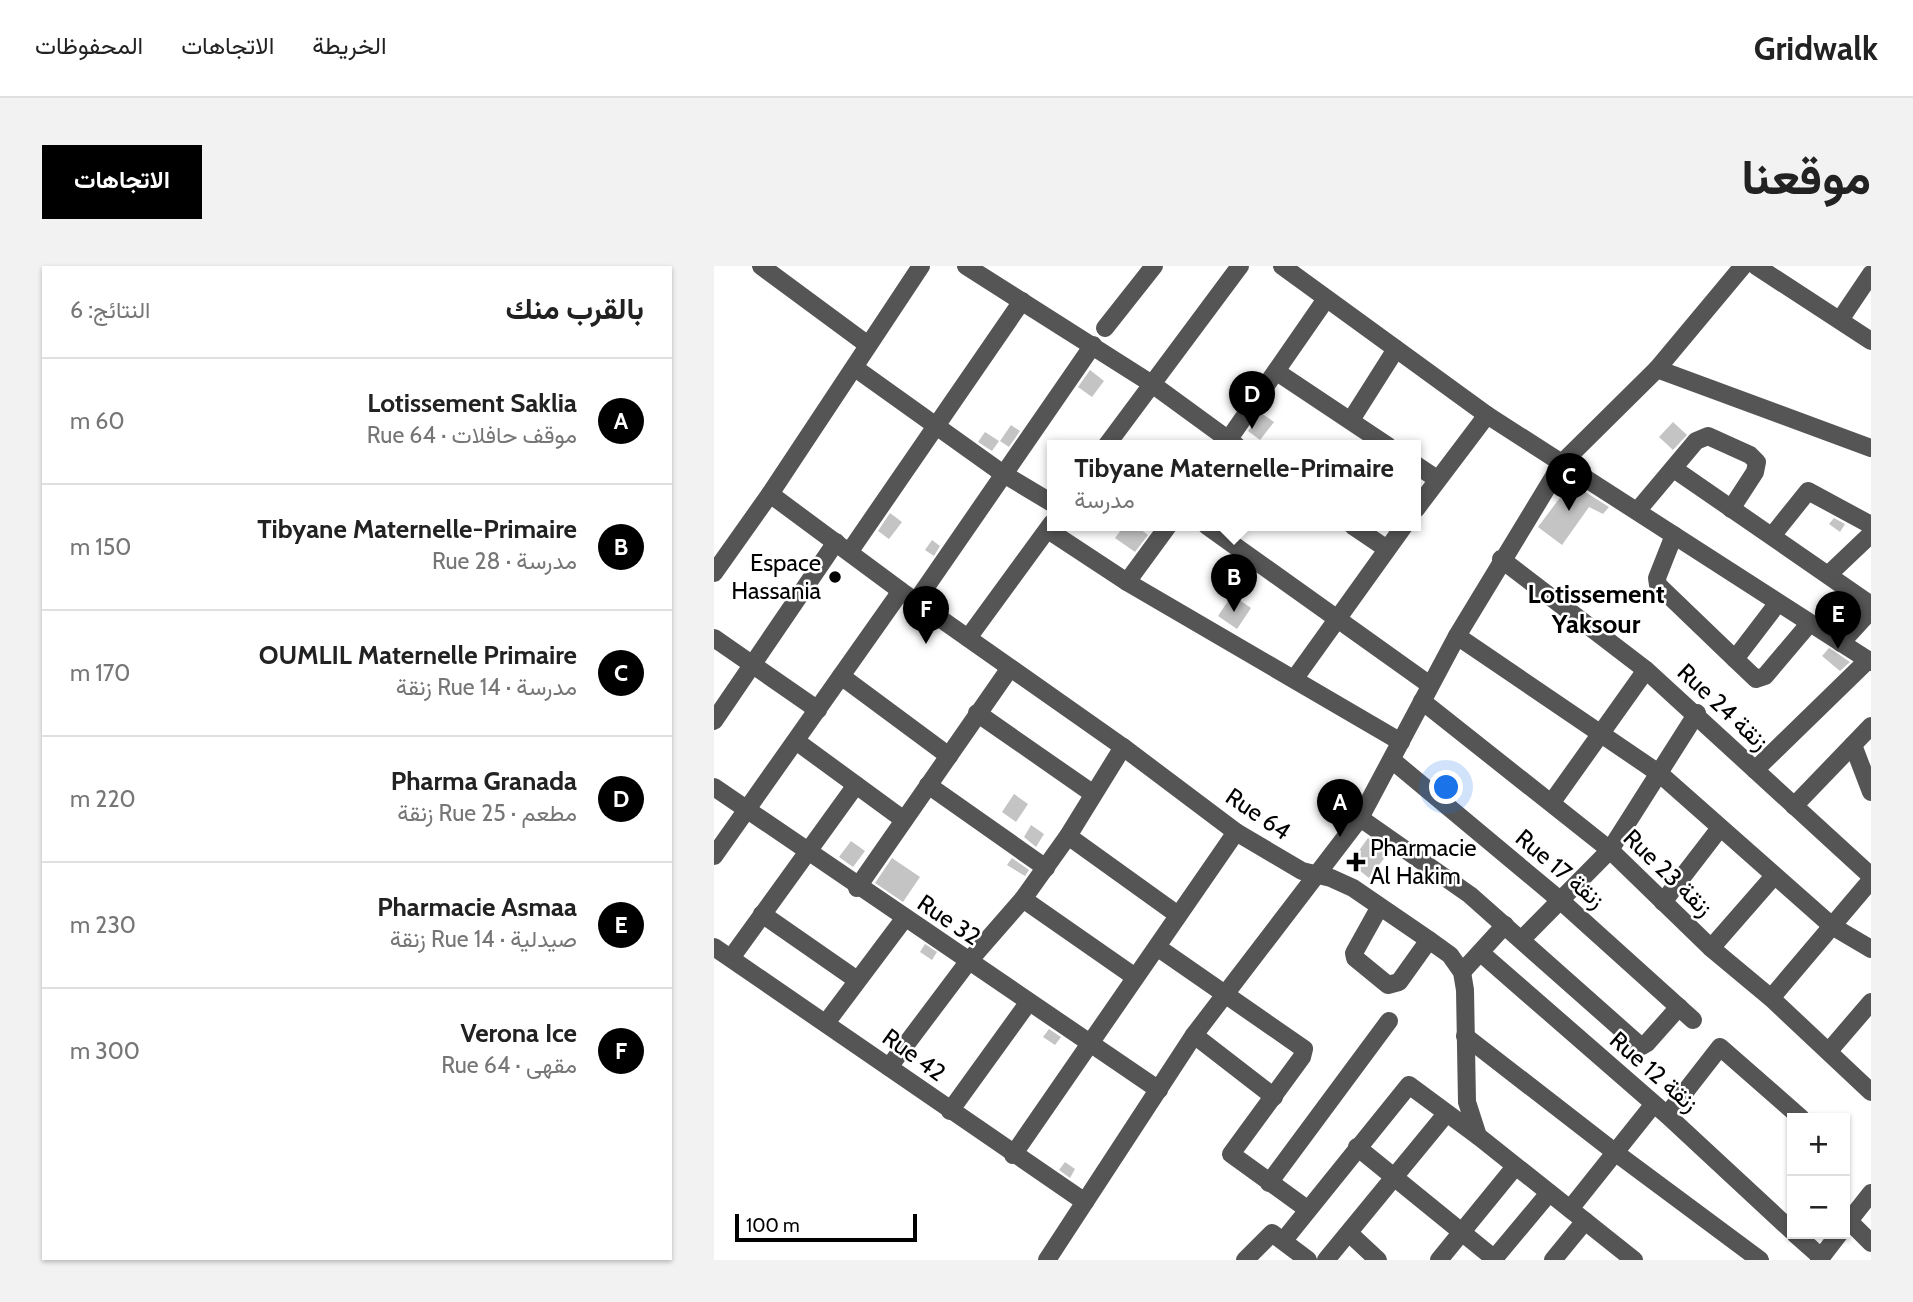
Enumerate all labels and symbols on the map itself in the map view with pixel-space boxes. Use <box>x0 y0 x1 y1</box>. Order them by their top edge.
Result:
pin: D <box>1229 371 1275 429</box>
pin: C <box>1546 453 1592 511</box>
place label: Espace Hassania <box>731 548 821 605</box>
pin: B <box>1211 554 1257 612</box>
marker: Espace Hassania <box>827 569 843 585</box>
district label: Lotissement Yaksour <box>1527 578 1665 640</box>
pin: F <box>903 586 949 644</box>
pin: E <box>1815 591 1861 649</box>
street label: Rue 24 زنقة <box>1671 657 1775 757</box>
your location <box>1429 770 1463 804</box>
pin: A <box>1317 779 1363 837</box>
street label: Rue 64 <box>1220 781 1296 846</box>
street label: Rue 17 زنقة <box>1509 823 1611 915</box>
street label: Rue 23 زنقة <box>1617 823 1719 923</box>
place label: Pharmacie Al Hakim <box>1370 833 1477 890</box>
marker: Pharmacie Al Hakim <box>1348 854 1364 870</box>
street label: Rue 32 <box>912 888 986 951</box>
street label: Rue 42 <box>877 1022 951 1087</box>
street label: Rue 12 زنقة <box>1603 1025 1705 1119</box>
scale bar <box>735 1211 917 1243</box>

